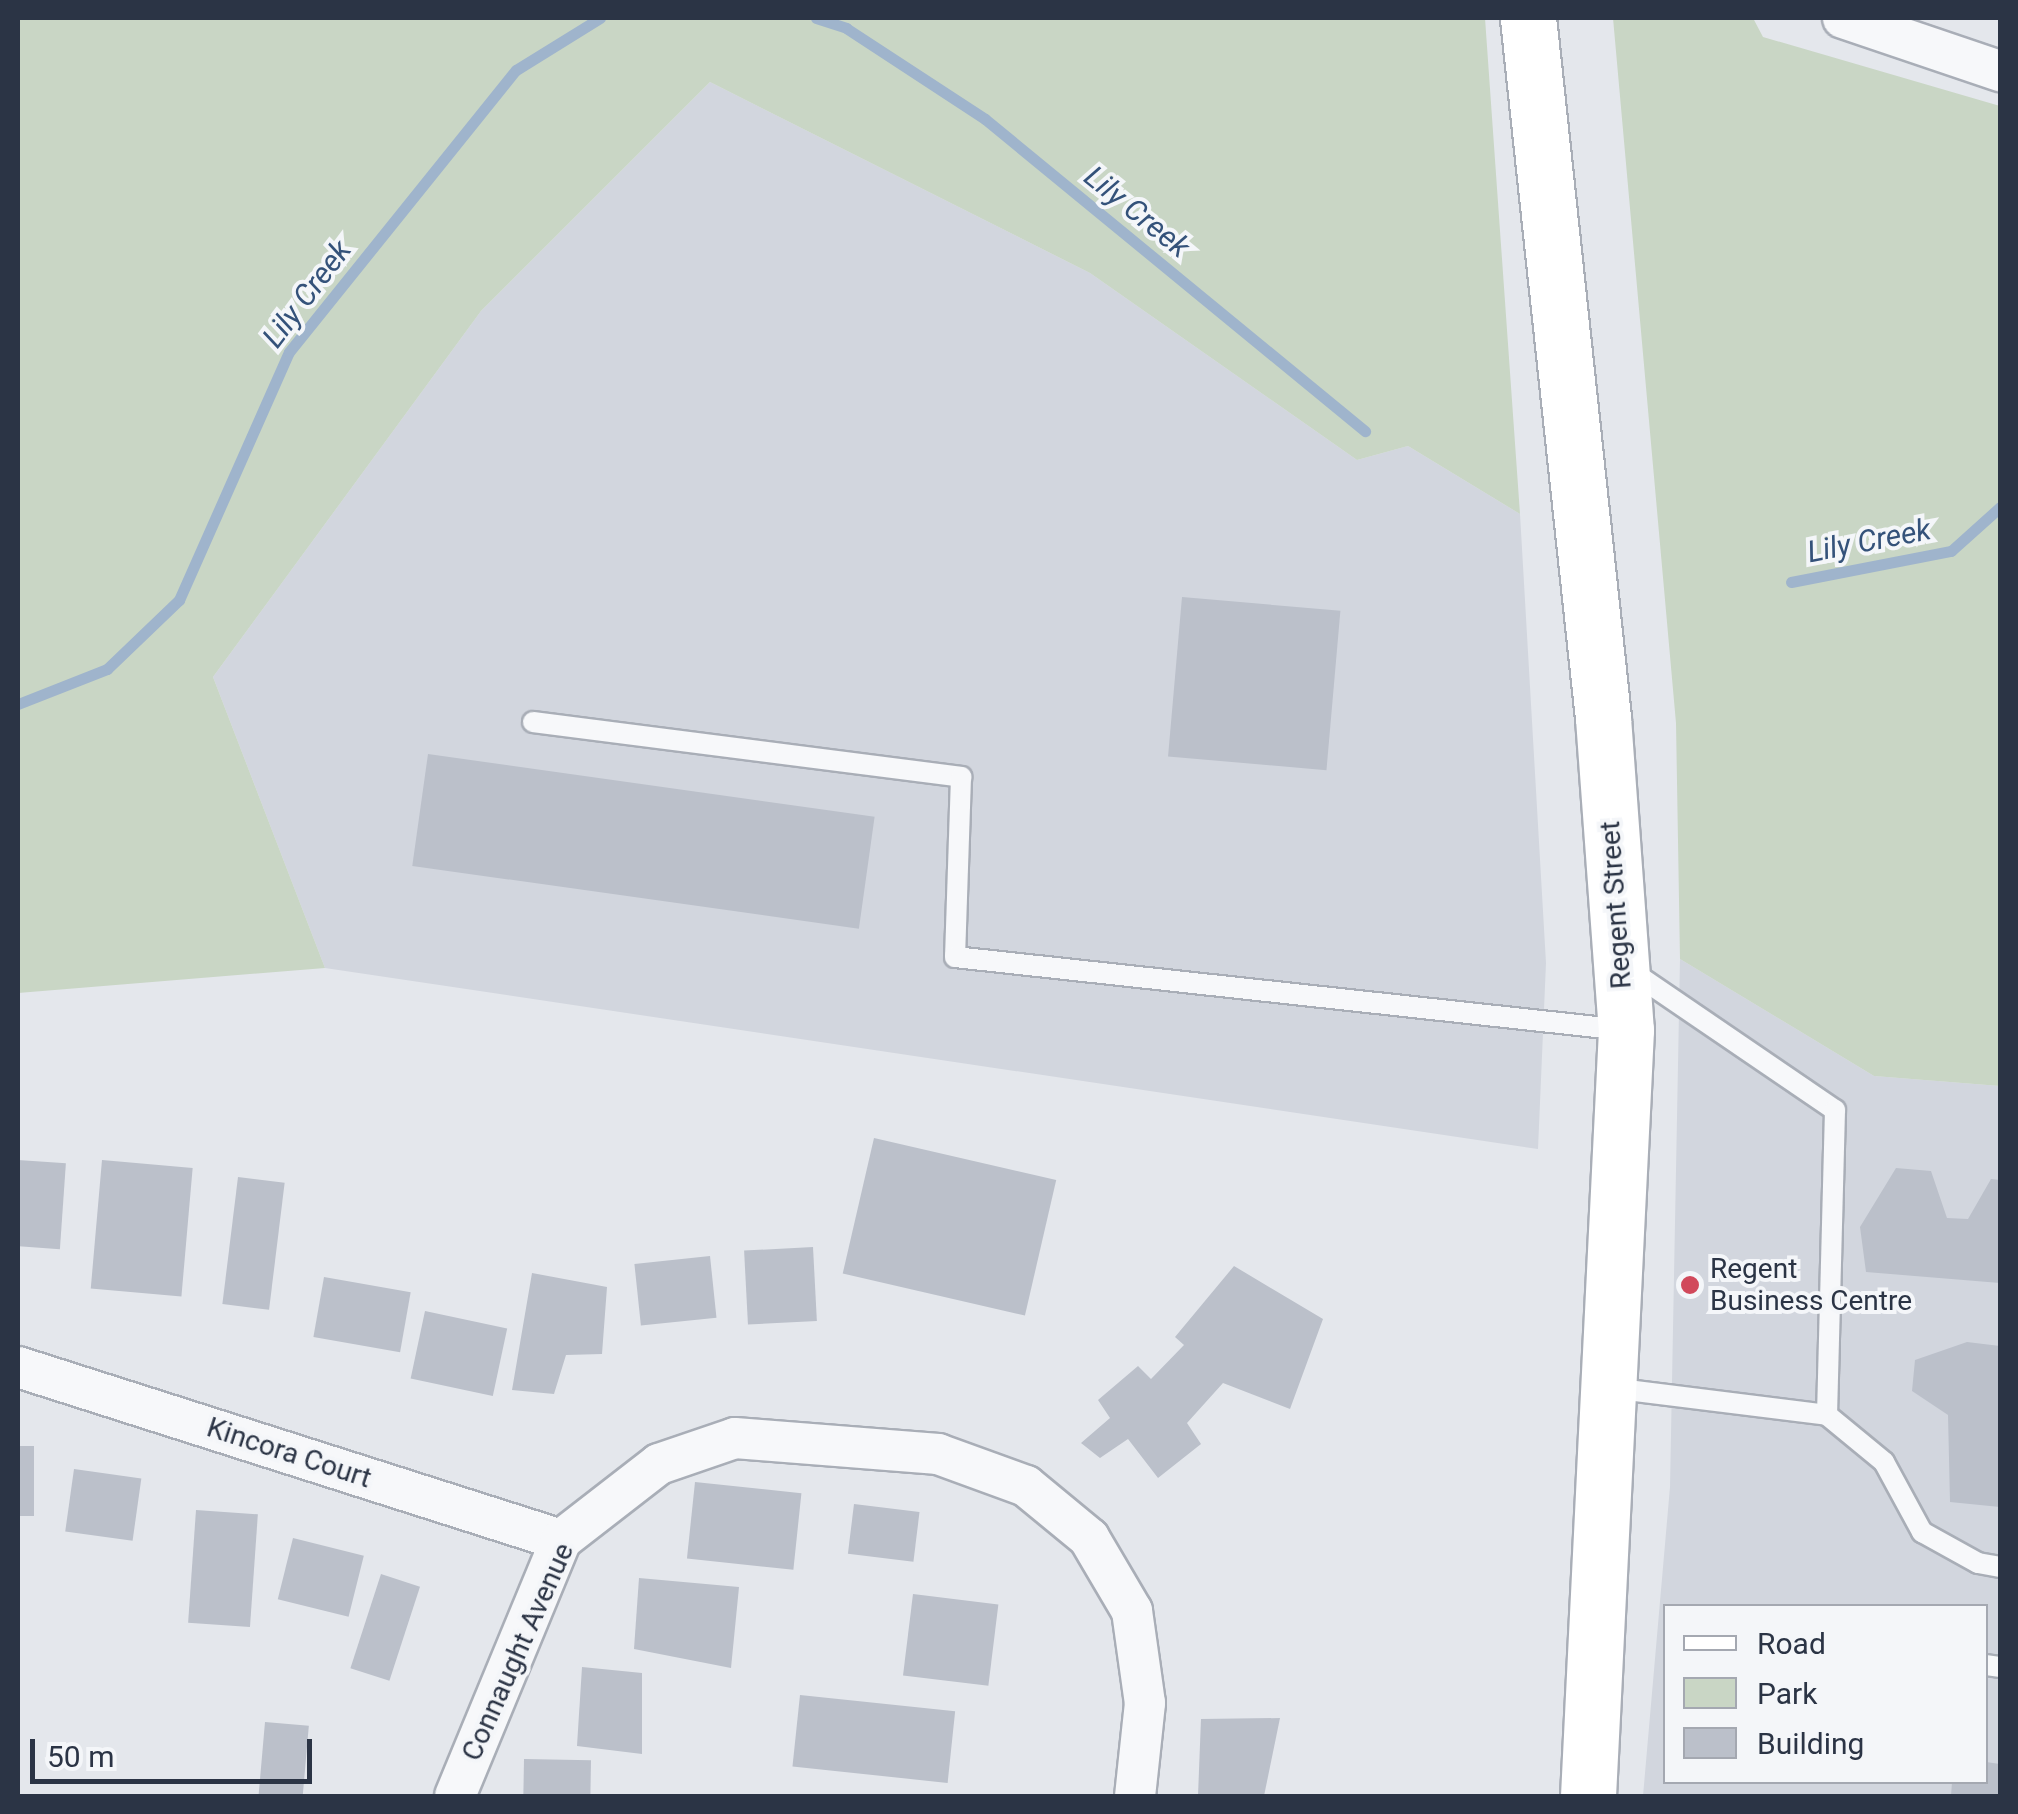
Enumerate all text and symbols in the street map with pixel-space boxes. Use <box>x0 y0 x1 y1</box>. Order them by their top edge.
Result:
water label: Lily Creek <box>1077 159 1197 265</box>
water label: Lily Creek <box>255 233 359 355</box>
water label: Lily Creek <box>1804 511 1934 571</box>
street label: Regent Street <box>1593 820 1639 990</box>
place label: Regent Business Centre <box>1710 1252 1912 1318</box>
marker: Regent Business Centre <box>1679 1274 1701 1296</box>
street label: Kincora Court <box>203 1411 375 1495</box>
street label: Connaught Avenue <box>455 1538 581 1766</box>
legend <box>1663 1604 1988 1784</box>
text: Road <box>1757 1626 1826 1661</box>
text: Park <box>1757 1676 1817 1711</box>
scale bar <box>35 1719 318 1781</box>
text: Building <box>1757 1726 1864 1761</box>
text: 50 m <box>47 1739 114 1774</box>

